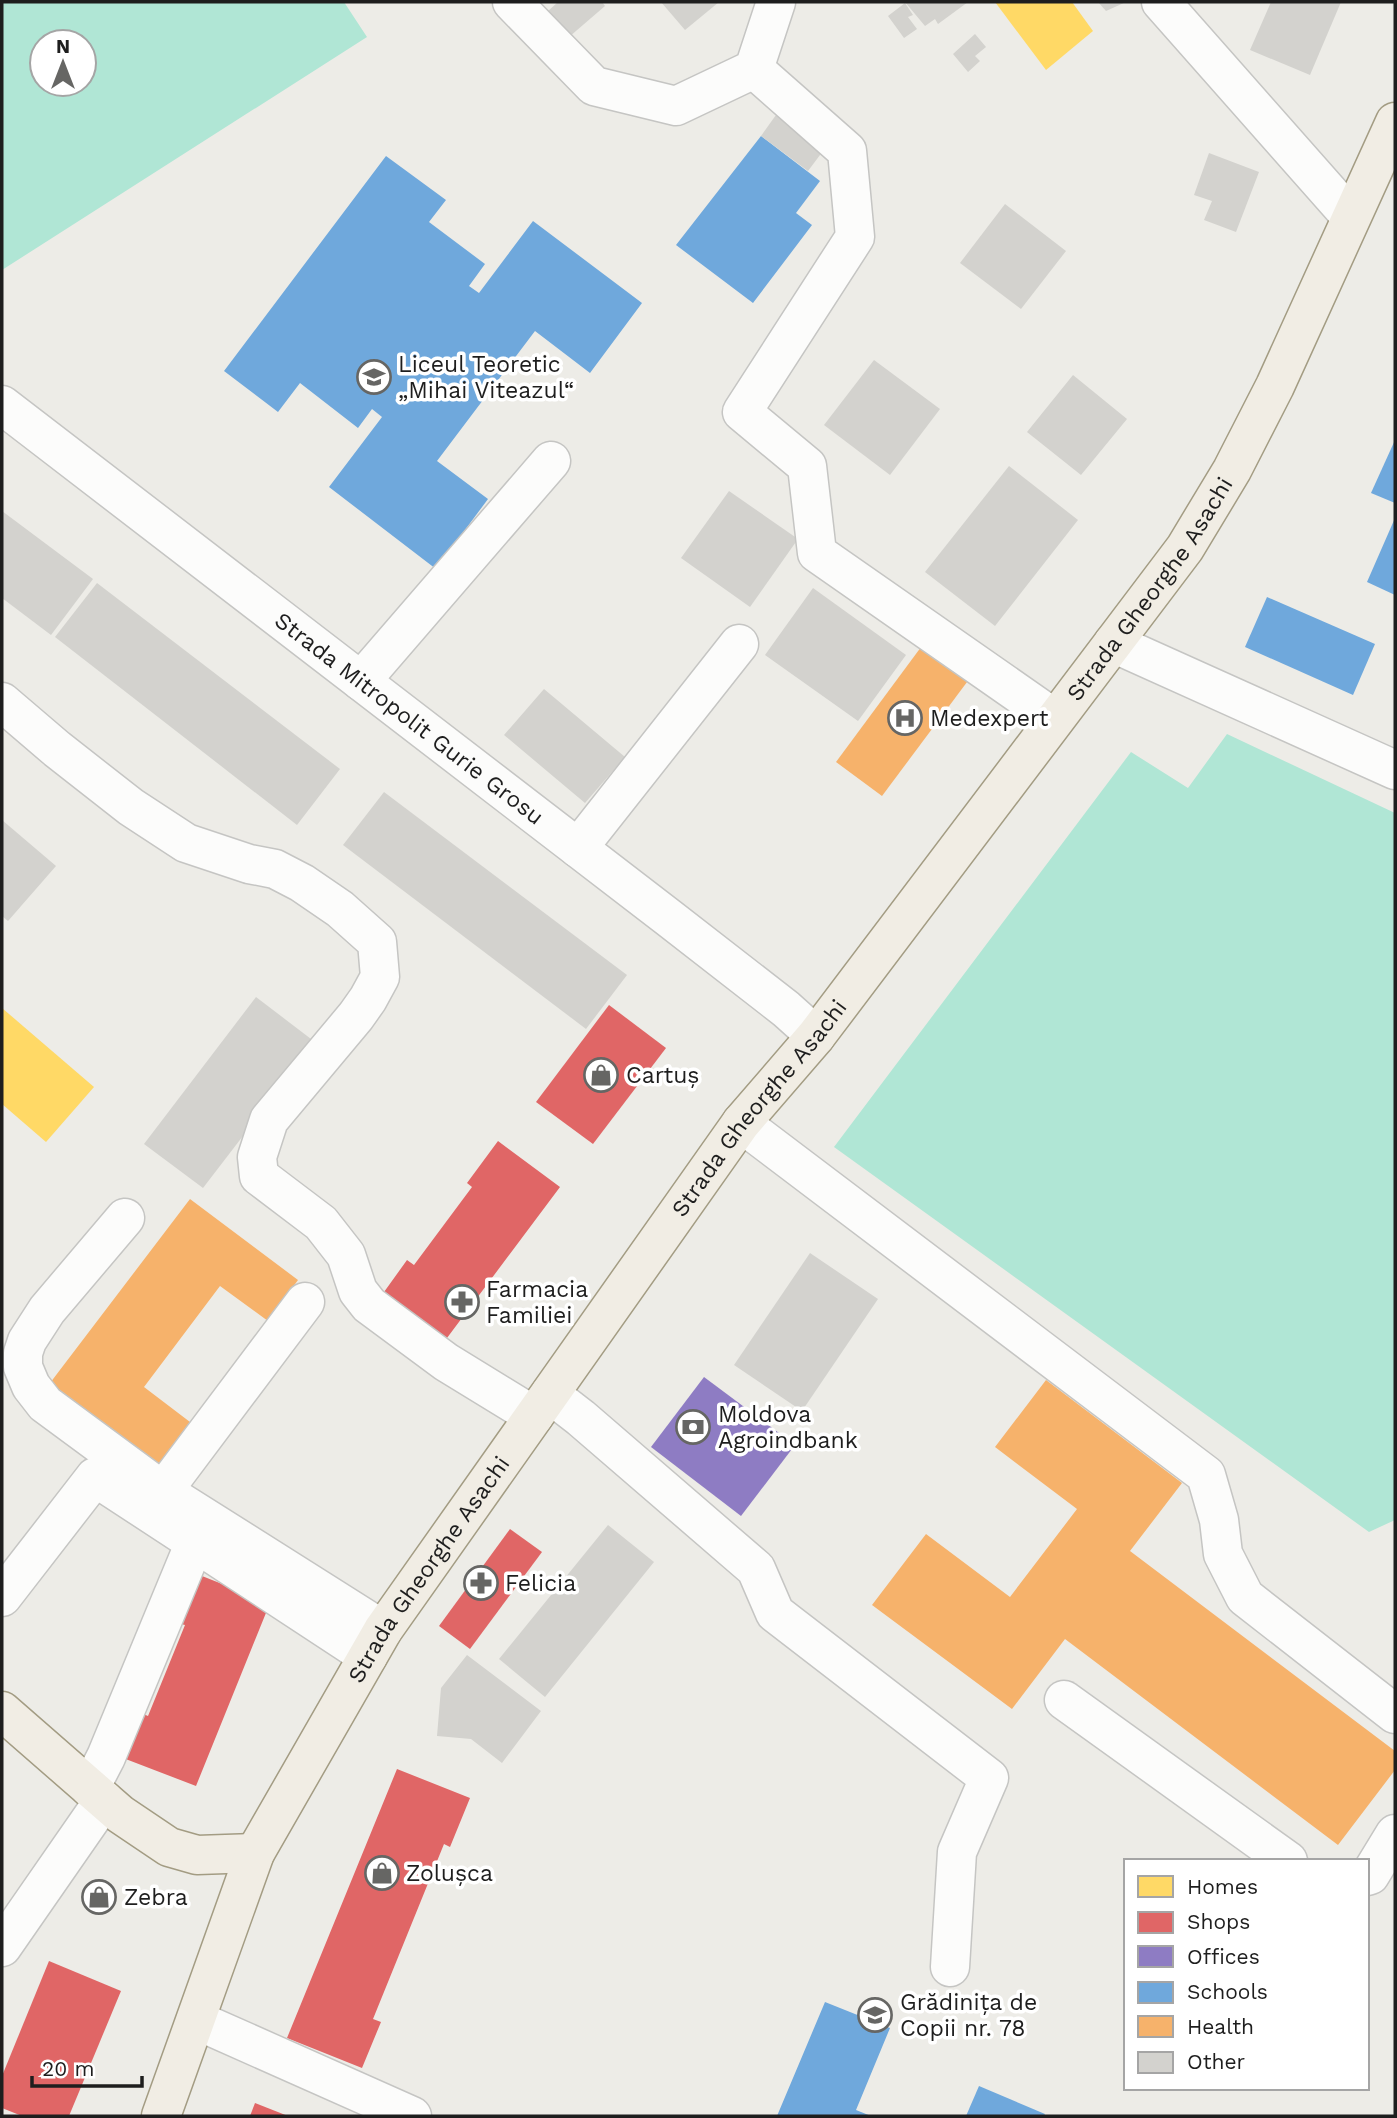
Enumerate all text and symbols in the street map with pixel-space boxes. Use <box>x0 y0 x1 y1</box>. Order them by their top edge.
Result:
north arrow <box>28 28 98 98</box>
text: N <box>56 35 70 58</box>
place label: Liceul Teoretic „Mihai Viteazul“ <box>398 351 574 404</box>
school or university icon: Liceul Teoretic „Mihai Viteazul“ <box>355 358 393 396</box>
street label: Strada Gheorghe Asachi <box>1061 472 1238 706</box>
street label: Strada Mitropolit Gurie Grosu <box>270 607 549 830</box>
hospital icon: Medexpert <box>886 699 924 737</box>
place label: Medexpert <box>930 705 1049 732</box>
street label: Strada Gheorghe Asachi <box>666 994 852 1222</box>
shop icon: Cartuș <box>582 1056 620 1094</box>
place label: Cartuș <box>626 1062 699 1089</box>
place label: Farmacia Familiei <box>486 1276 588 1329</box>
pharmacy icon: Farmacia Familiei <box>443 1283 481 1321</box>
place label: Moldova Agroindbank <box>718 1401 858 1454</box>
bank icon: Moldova Agroindbank <box>674 1408 712 1446</box>
street label: Strada Gheorghe Asachi <box>342 1451 515 1688</box>
pharmacy icon: Felicia <box>462 1564 500 1602</box>
place label: Felicia <box>505 1570 576 1597</box>
shop icon: Zolușca <box>363 1854 401 1892</box>
legend <box>1124 1859 1369 2090</box>
place label: Zolușca <box>406 1860 493 1887</box>
text: Homes <box>1187 1874 1258 1899</box>
shop icon: Zebra <box>80 1878 118 1916</box>
place label: Zebra <box>124 1884 188 1911</box>
text: Shops <box>1187 1909 1250 1934</box>
text: Offices <box>1187 1944 1260 1969</box>
text: Schools <box>1187 1979 1268 2004</box>
place label: Grădinița de Copii nr. 78 <box>900 1989 1037 2042</box>
school or university icon: Grădinița de Copii nr. 78 <box>856 1996 894 2034</box>
text: Health <box>1187 2014 1254 2039</box>
scale bar <box>32 2044 142 2088</box>
text: Other <box>1187 2049 1246 2074</box>
text: 20 m <box>42 2056 94 2081</box>

